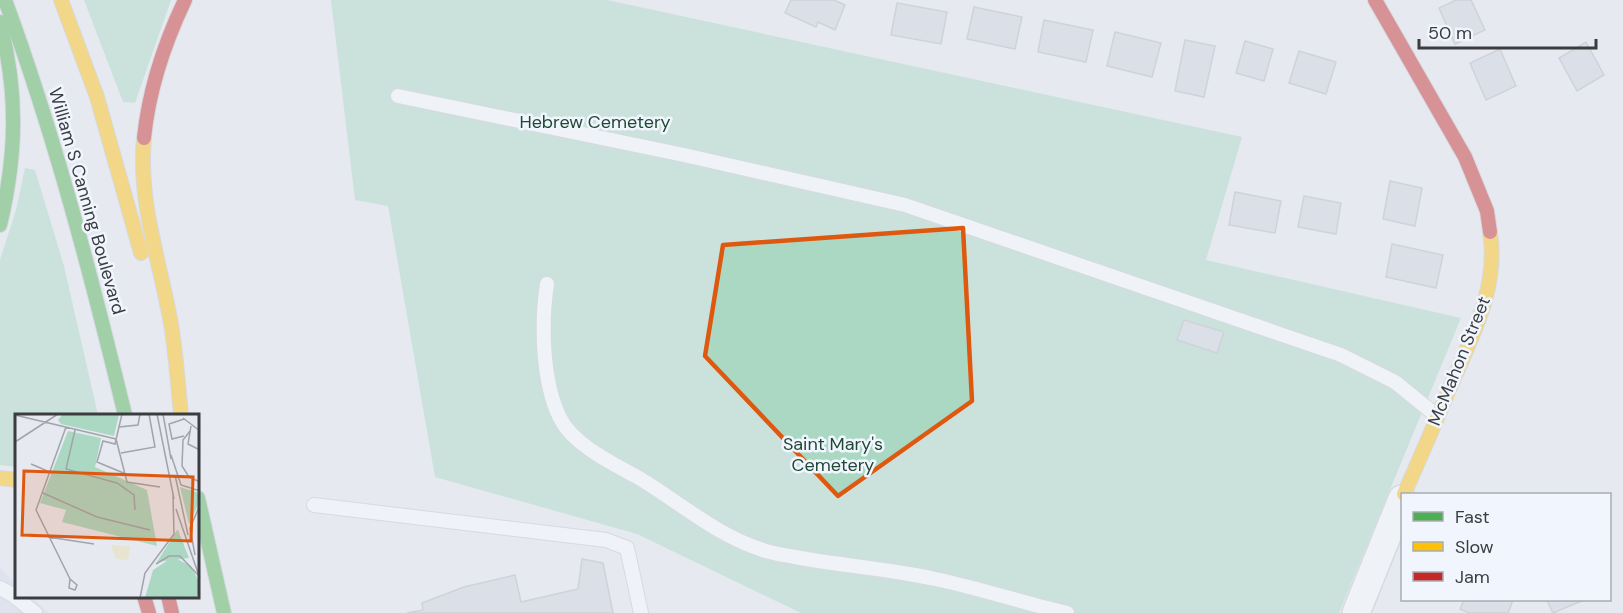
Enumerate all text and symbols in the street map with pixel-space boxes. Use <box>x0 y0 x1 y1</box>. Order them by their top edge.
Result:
scale bar <box>1419 12 1596 50</box>
text: 50 m <box>1428 21 1472 45</box>
street label: William S Canning Boulevard <box>43 85 131 317</box>
park label: Hebrew Cemetery <box>519 110 671 134</box>
street label: McMahon Street <box>1422 293 1496 429</box>
inset map <box>15 414 200 598</box>
park label: Saint Mary's Cemetery <box>783 432 883 477</box>
legend <box>1401 493 1611 601</box>
text: Fast <box>1455 505 1490 529</box>
text: Slow <box>1455 535 1494 559</box>
text: Jam <box>1455 565 1490 589</box>

